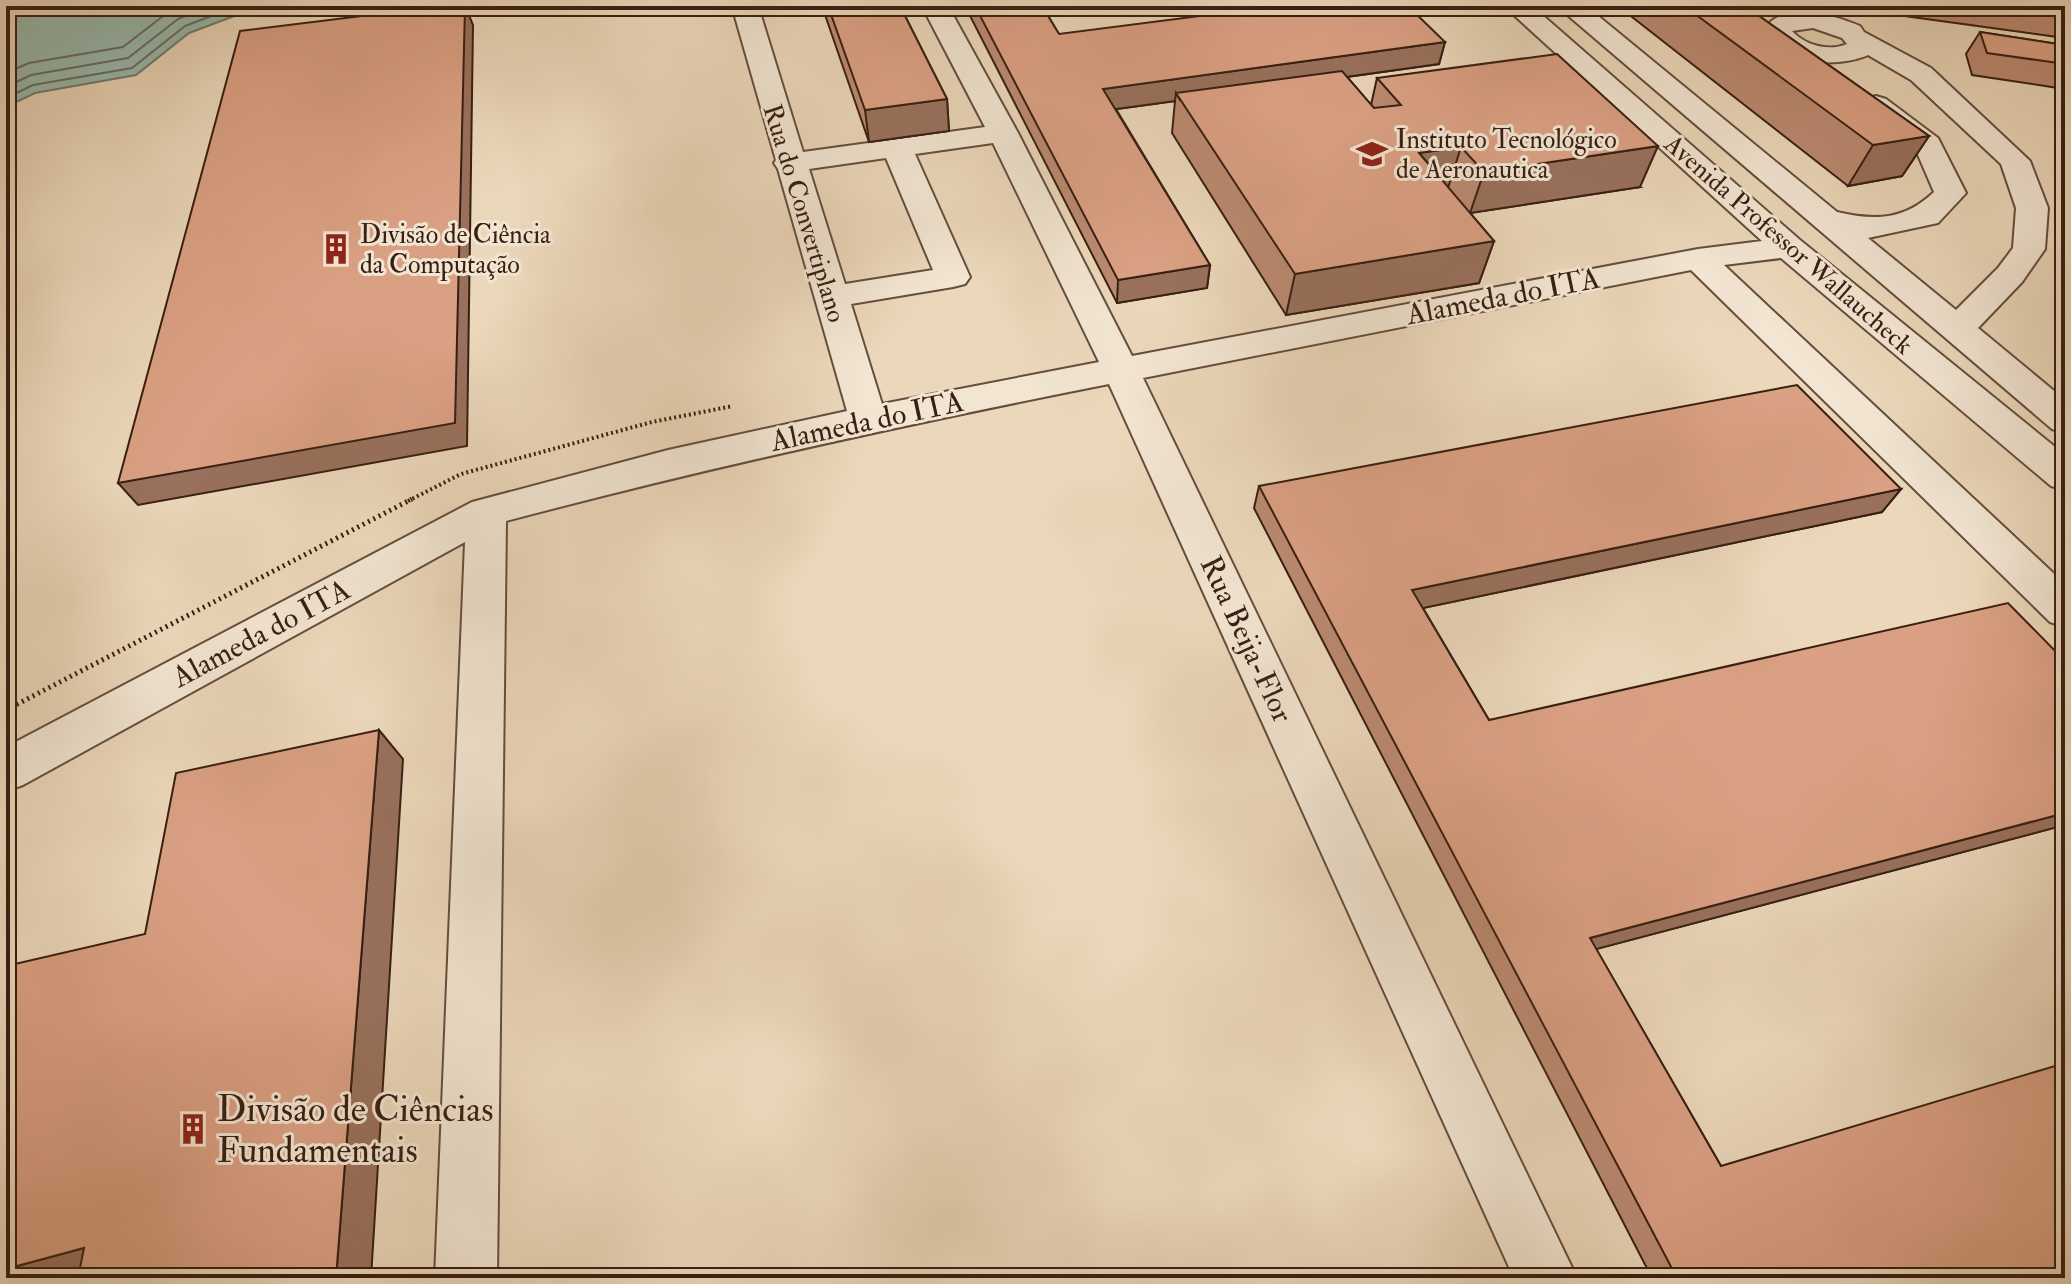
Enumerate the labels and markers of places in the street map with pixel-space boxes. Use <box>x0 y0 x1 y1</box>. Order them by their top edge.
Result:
place label: Instituto Tecnológico de Aeronautica <box>1396 124 1617 186</box>
school or university icon: Instituto Tecnológico de Aeronautica <box>1355 137 1389 171</box>
place label: Divisão de Ciência da Computação <box>360 219 551 282</box>
building icon: Divisão de Ciência da Computação <box>319 232 353 266</box>
place label: Divisão de Ciências Fundamentais <box>217 1087 494 1173</box>
building icon: Divisão de Ciências Fundamentais <box>176 1112 210 1146</box>

